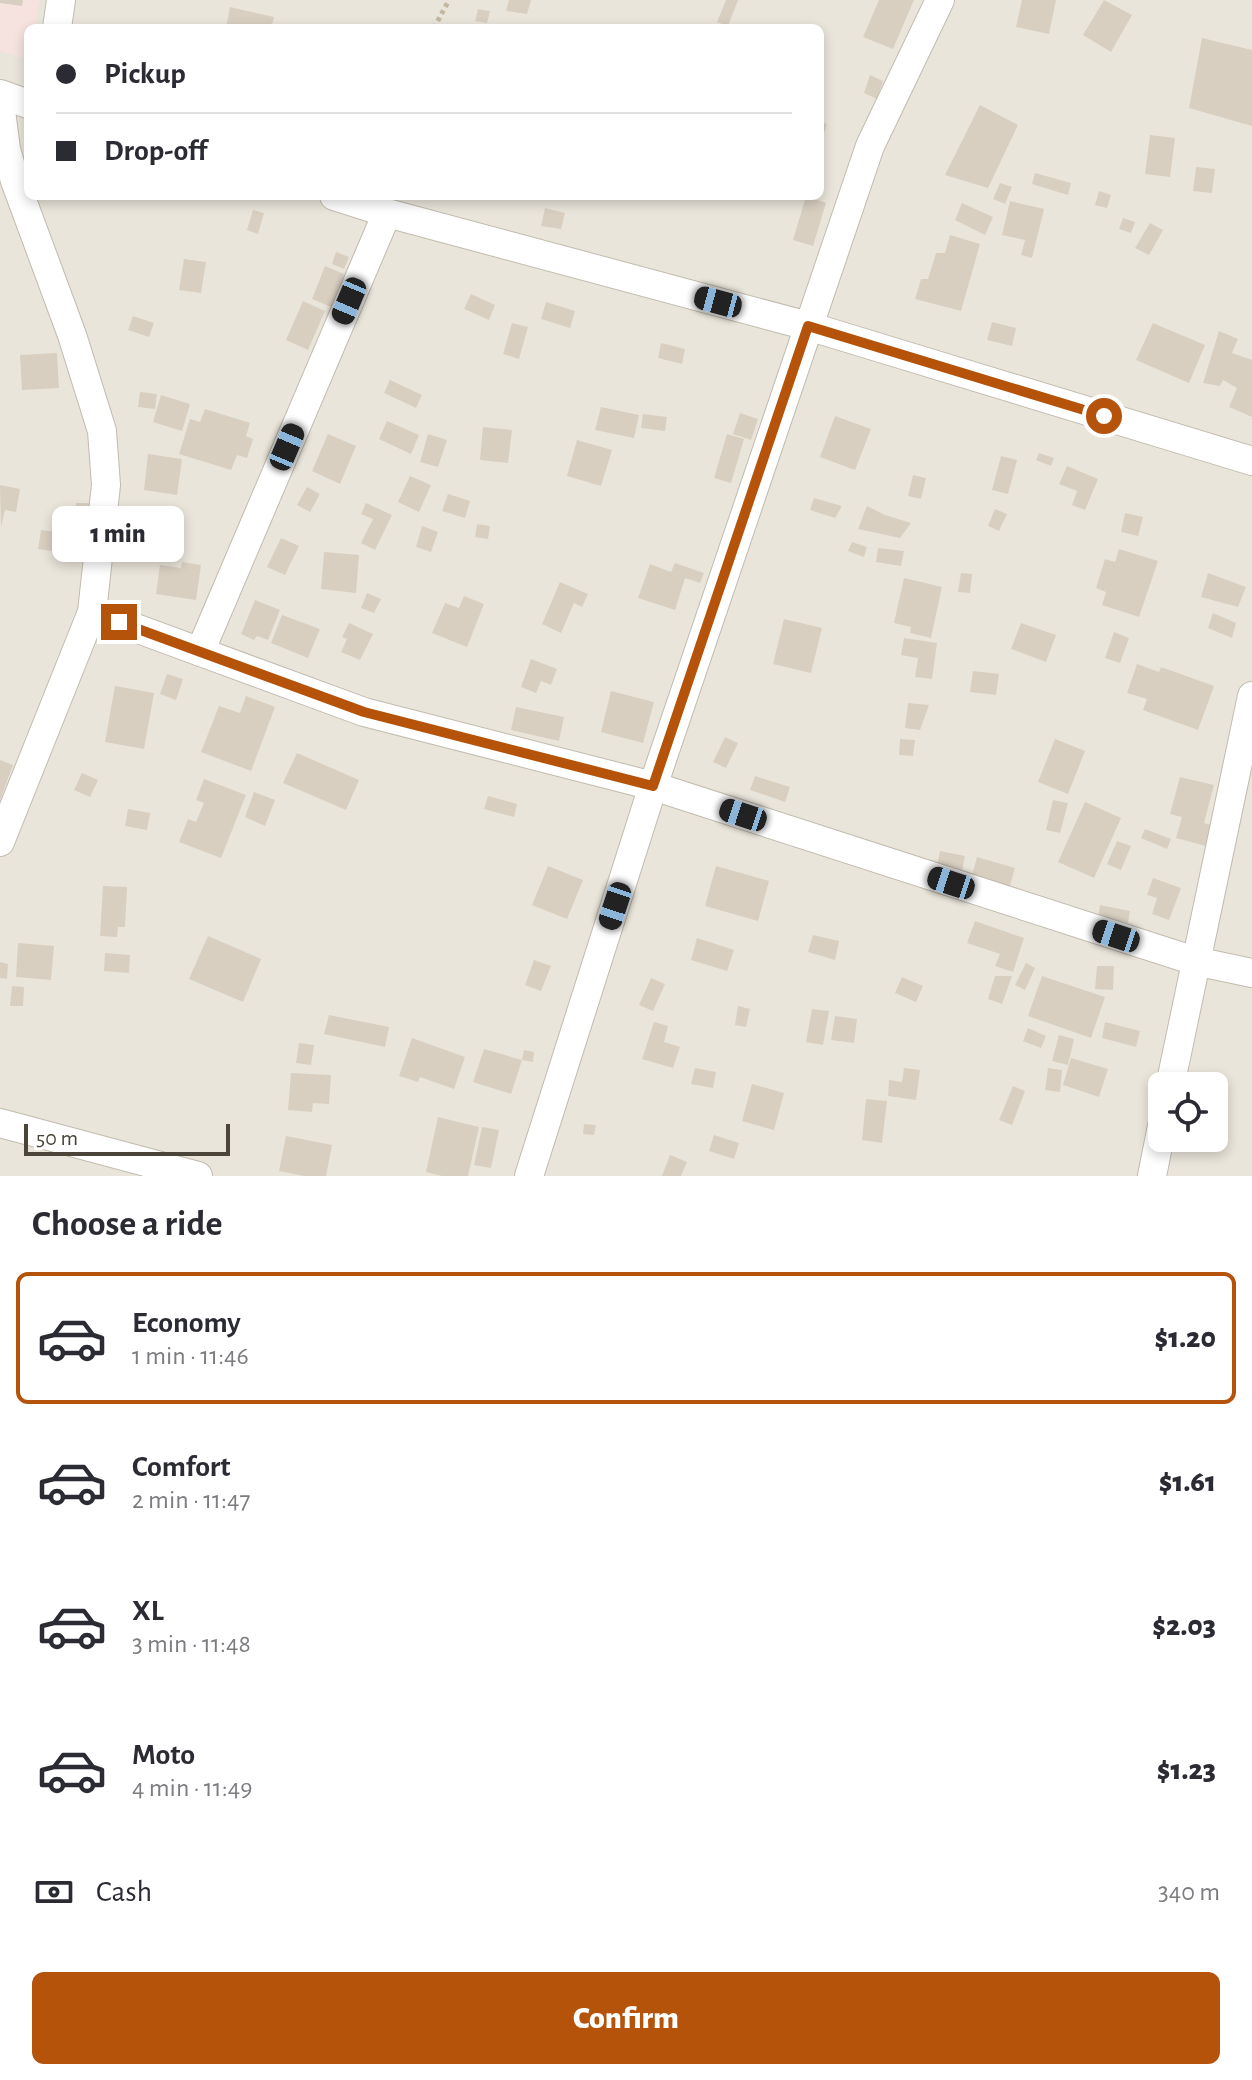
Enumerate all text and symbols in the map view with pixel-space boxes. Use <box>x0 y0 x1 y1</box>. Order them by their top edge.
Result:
text: Pickup <box>104 59 186 89</box>
text: Drop-off <box>104 136 207 166</box>
car <box>329 274 369 328</box>
car <box>692 284 744 320</box>
route start <box>1086 398 1122 434</box>
car <box>267 420 307 474</box>
callout: 1 min <box>53 506 185 562</box>
text: 1 min <box>90 521 146 547</box>
route end <box>101 604 137 640</box>
car <box>716 796 770 834</box>
car <box>924 864 978 902</box>
car <box>596 879 634 933</box>
car <box>1089 917 1143 955</box>
map controls <box>1148 1072 1228 1152</box>
button: locate <box>1148 1072 1228 1152</box>
scale bar <box>24 1120 230 1156</box>
text: 50 m <box>36 1127 78 1149</box>
text: Choose a ride <box>32 1206 222 1242</box>
icon: car <box>36 1302 108 1374</box>
text: Economy <box>132 1308 241 1338</box>
text: $1.20 <box>1154 1323 1216 1353</box>
text: 1 min · 11:46 <box>132 1343 249 1369</box>
icon: car <box>36 1446 108 1518</box>
text: Comfort <box>132 1452 231 1482</box>
text: $1.61 <box>1159 1467 1216 1497</box>
text: 2 min · 11:47 <box>132 1487 250 1513</box>
icon: car <box>36 1590 108 1662</box>
text: XL <box>132 1596 164 1626</box>
text: $2.03 <box>1152 1611 1216 1641</box>
text: 3 min · 11:48 <box>132 1631 251 1657</box>
icon: car <box>36 1734 108 1806</box>
text: Moto <box>132 1740 195 1770</box>
text: $1.23 <box>1157 1755 1216 1785</box>
text: 4 min · 11:49 <box>132 1775 252 1801</box>
icon: cash <box>32 1870 76 1914</box>
text: Cash <box>96 1877 152 1907</box>
text: 340 m <box>1158 1879 1220 1905</box>
button: Confirm <box>32 1972 1220 2064</box>

